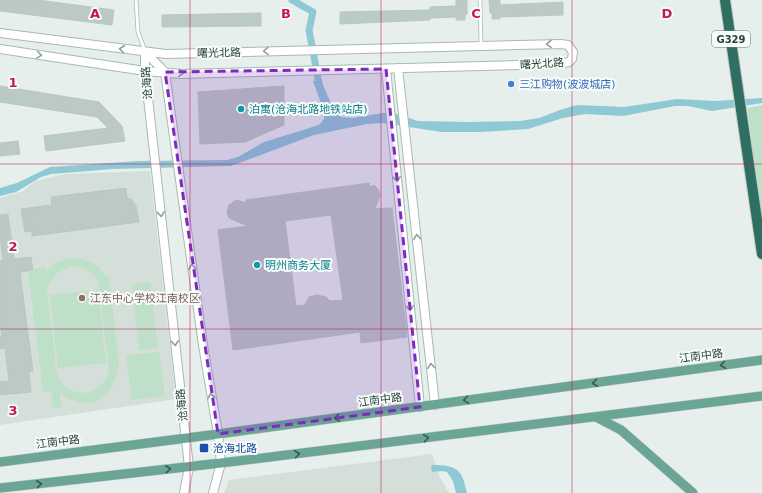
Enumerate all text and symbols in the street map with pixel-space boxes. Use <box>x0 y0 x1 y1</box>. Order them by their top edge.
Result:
text: A <box>90 6 100 21</box>
text: B <box>281 6 291 21</box>
text: C <box>471 6 481 21</box>
text: D <box>662 6 673 21</box>
road number: G329 <box>712 31 750 47</box>
one-way arrow <box>546 40 552 48</box>
one-way arrow <box>119 45 125 54</box>
street label: 曙光北路 <box>197 46 241 60</box>
one-way arrow <box>263 47 269 56</box>
one-way arrow <box>35 50 42 59</box>
street label: 曙光北路 <box>520 56 564 72</box>
street label: 沧海路 <box>139 66 155 100</box>
one-way arrow <box>178 69 184 78</box>
text: 1 <box>8 75 18 90</box>
place label: 三江购物(波波城店) <box>519 78 616 91</box>
marker: 三江购物(波波城店) <box>506 79 516 89</box>
place label: 泊寓(沧海北路地铁站店) <box>249 103 368 116</box>
marker: 泊寓(沧海北路地铁站店) <box>236 104 246 114</box>
one-way arrow <box>392 176 401 182</box>
one-way arrow <box>156 211 165 217</box>
one-way arrow <box>412 234 421 240</box>
text: 2 <box>8 239 18 254</box>
place label: 明州商务大厦 <box>265 259 331 272</box>
marker: 明州商务大厦 <box>252 260 262 270</box>
one-way arrow <box>188 264 197 271</box>
place label: 江东中心学校江南校区 <box>90 292 200 305</box>
marker: 江东中心学校江南校区 <box>77 293 87 303</box>
one-way arrow <box>406 305 415 311</box>
one-way arrow <box>170 340 179 346</box>
street label: 江南中路 <box>678 347 724 365</box>
one-way arrow <box>720 360 726 369</box>
one-way arrow <box>427 363 436 369</box>
one-way arrow <box>592 378 598 387</box>
street label: 沧海路 <box>174 388 190 422</box>
street label: 江南中路 <box>357 391 403 409</box>
one-way arrow <box>208 393 216 399</box>
one-way arrow <box>463 395 469 404</box>
text: 3 <box>8 403 18 418</box>
one-way arrow <box>334 413 340 422</box>
street label: 江南中路 <box>35 433 81 451</box>
one-way arrow <box>423 434 429 443</box>
marker: 沧海北路 <box>198 442 210 454</box>
place label: 沧海北路 <box>213 442 257 455</box>
one-way arrow <box>294 450 300 459</box>
one-way arrow <box>165 465 171 474</box>
one-way arrow <box>36 480 42 489</box>

